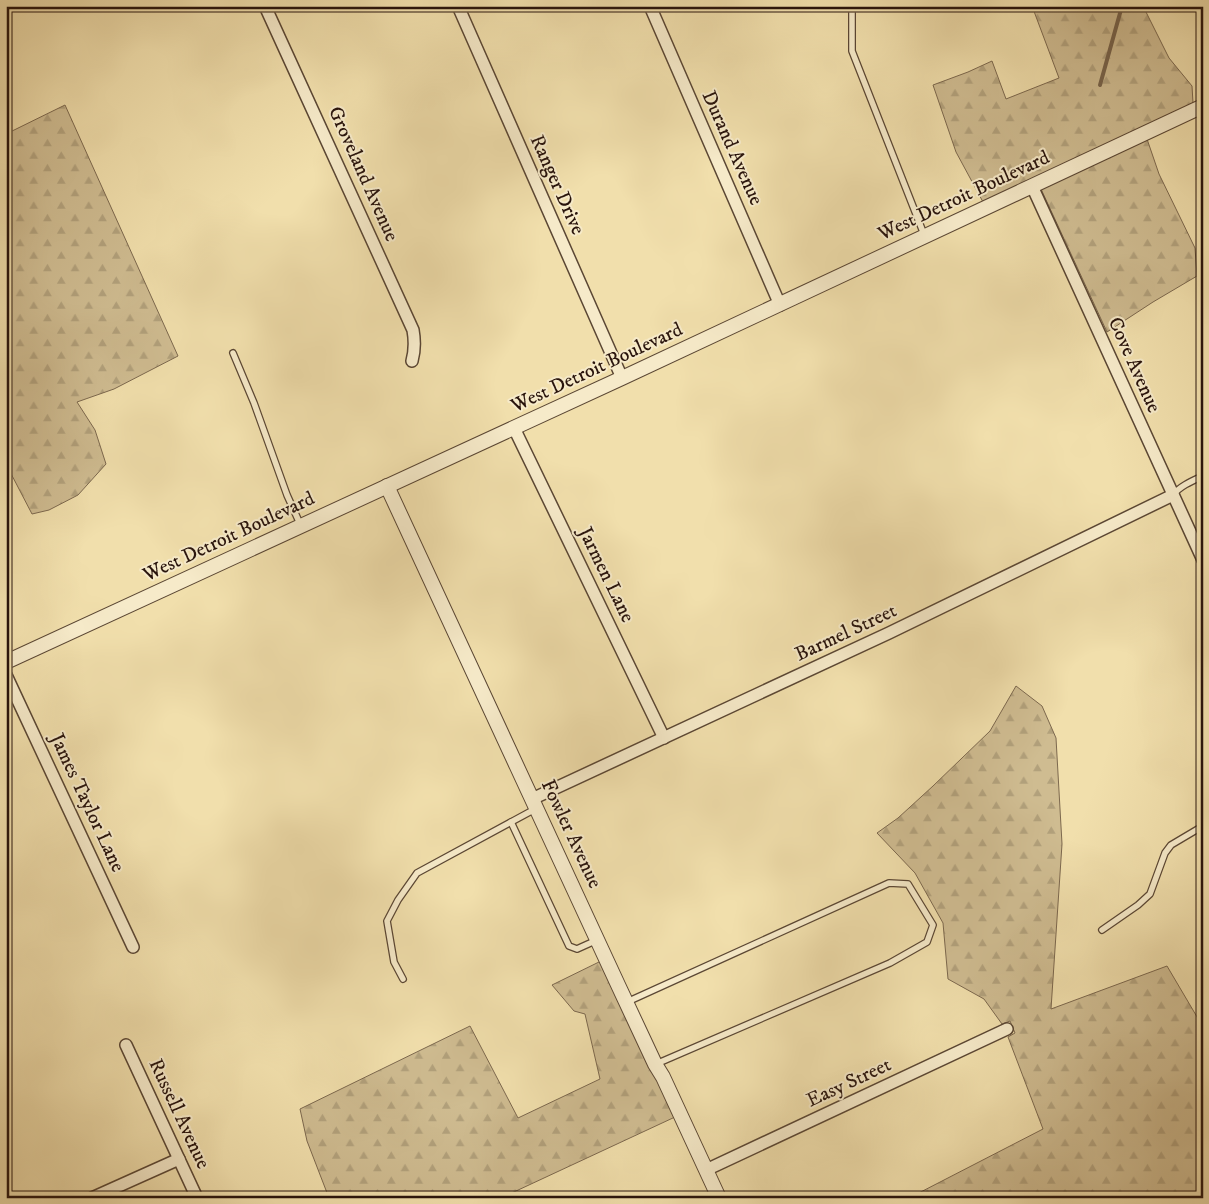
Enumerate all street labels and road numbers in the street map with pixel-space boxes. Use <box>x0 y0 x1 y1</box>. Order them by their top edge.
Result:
street label: Durand Avenue <box>696 87 768 209</box>
street label: Groveland Avenue <box>322 103 404 245</box>
street label: Ranger Drive <box>524 131 590 239</box>
street label: West Detroit Boulevard <box>873 145 1054 247</box>
street label: Cove Avenue <box>1102 313 1166 417</box>
street label: West Detroit Boulevard <box>506 317 687 419</box>
street label: West Detroit Boulevard <box>138 486 319 588</box>
street label: Jarmen Lane <box>571 521 640 627</box>
street label: Barmel Street <box>791 599 901 667</box>
street label: James Taylor Lane <box>43 728 130 876</box>
street label: Fowler Avenue <box>535 776 607 892</box>
street label: Easy Street <box>803 1053 895 1113</box>
street label: Russell Avenue <box>143 1055 215 1173</box>

